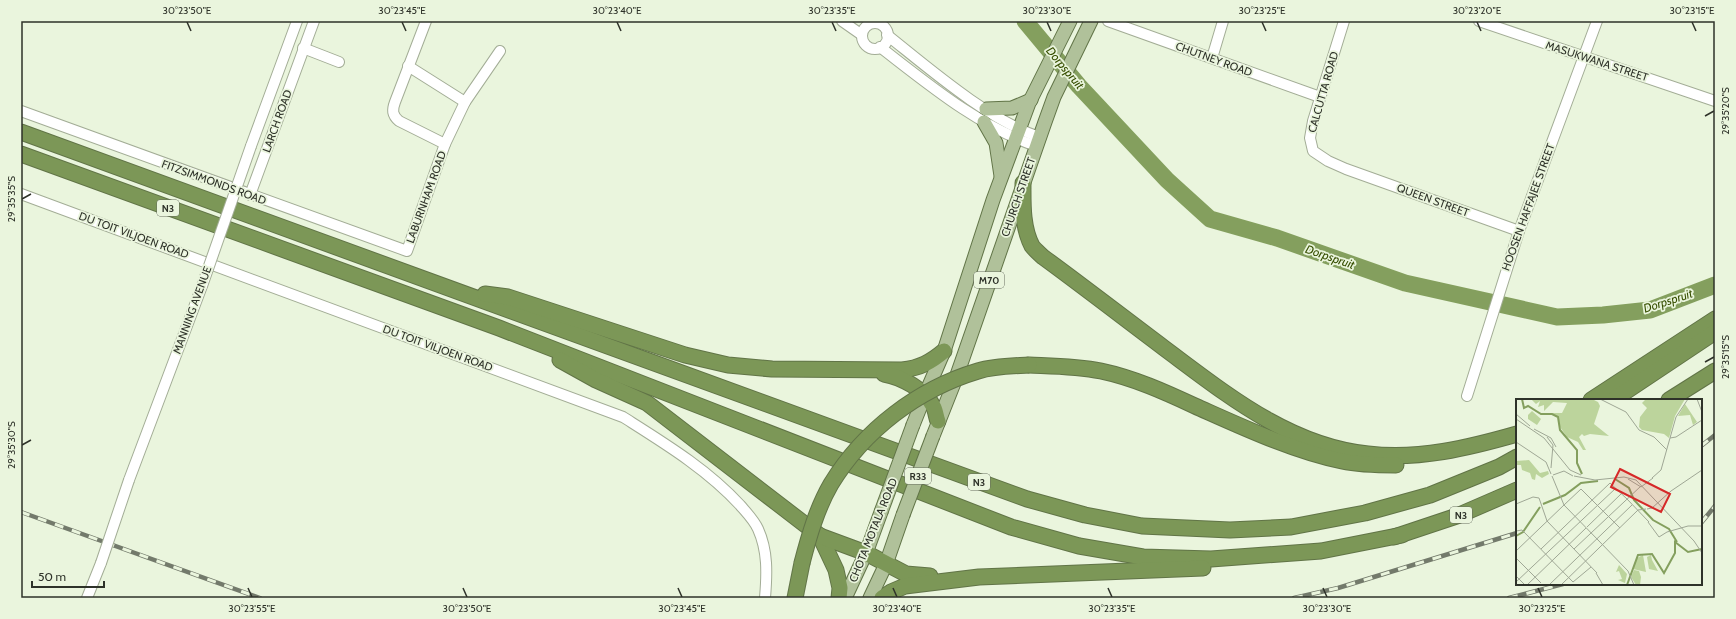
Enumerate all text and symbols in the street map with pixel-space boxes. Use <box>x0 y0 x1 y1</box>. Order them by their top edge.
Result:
text: 30°23'50"E <box>163 4 212 17</box>
text: 30°23'45"E <box>378 4 426 17</box>
text: 30°23'40"E <box>592 4 642 17</box>
text: 30°23'35"E <box>808 4 856 17</box>
text: 30°23'30"E <box>1023 4 1072 17</box>
text: 30°23'25"E <box>1238 4 1286 17</box>
text: 30°23'20"E <box>1453 4 1502 17</box>
text: 30°23'15"E <box>1669 4 1715 17</box>
street label: MASUKWANA STREET <box>1544 38 1650 84</box>
street label: CHUTNEY ROAD <box>1174 39 1254 79</box>
water label: Dorpspruit <box>1043 43 1088 92</box>
street label: CALCUTTA ROAD <box>1305 50 1341 134</box>
text: 29°35'20"S <box>1719 87 1732 135</box>
street label: LARCH ROAD <box>259 88 295 154</box>
street label: HOOSEN HAFFAJEE STREET <box>1498 141 1558 272</box>
street label: LABURNHAM ROAD <box>403 149 449 245</box>
street label: CHURCH STREET <box>998 155 1038 239</box>
street label: FITZSIMMONDS ROAD <box>160 157 268 207</box>
text: 29°35'35"S <box>5 176 18 222</box>
street label: QUEEN STREET <box>1395 180 1471 220</box>
road number: N3 <box>157 200 179 216</box>
street label: DU TOIT VILJOEN ROAD <box>77 209 191 261</box>
water label: Dorpspruit <box>1304 241 1357 272</box>
street label: MANNING AVENUE <box>170 264 214 356</box>
road number: M70 <box>974 272 1004 288</box>
water label: Dorpspruit <box>1641 285 1695 316</box>
street label: DU TOIT VILJOEN ROAD <box>381 322 495 374</box>
text: 29°35'15"S <box>1719 335 1732 379</box>
inset map <box>1516 399 1702 585</box>
text: 29°35'30"S <box>5 421 18 469</box>
road number: R33 <box>905 468 931 484</box>
road number: N3 <box>968 474 990 490</box>
street label: CHOTA MOTALA ROAD <box>846 476 900 584</box>
road number: N3 <box>1450 507 1472 523</box>
scale bar <box>32 563 104 589</box>
text: 50 m <box>38 569 66 584</box>
text: 30°23'55"E <box>228 602 276 615</box>
text: 30°23'50"E <box>443 602 492 615</box>
text: 30°23'45"E <box>658 602 706 615</box>
text: 30°23'40"E <box>872 602 922 615</box>
text: 30°23'35"E <box>1088 602 1136 615</box>
text: 30°23'30"E <box>1303 602 1352 615</box>
text: 30°23'25"E <box>1518 602 1566 615</box>

